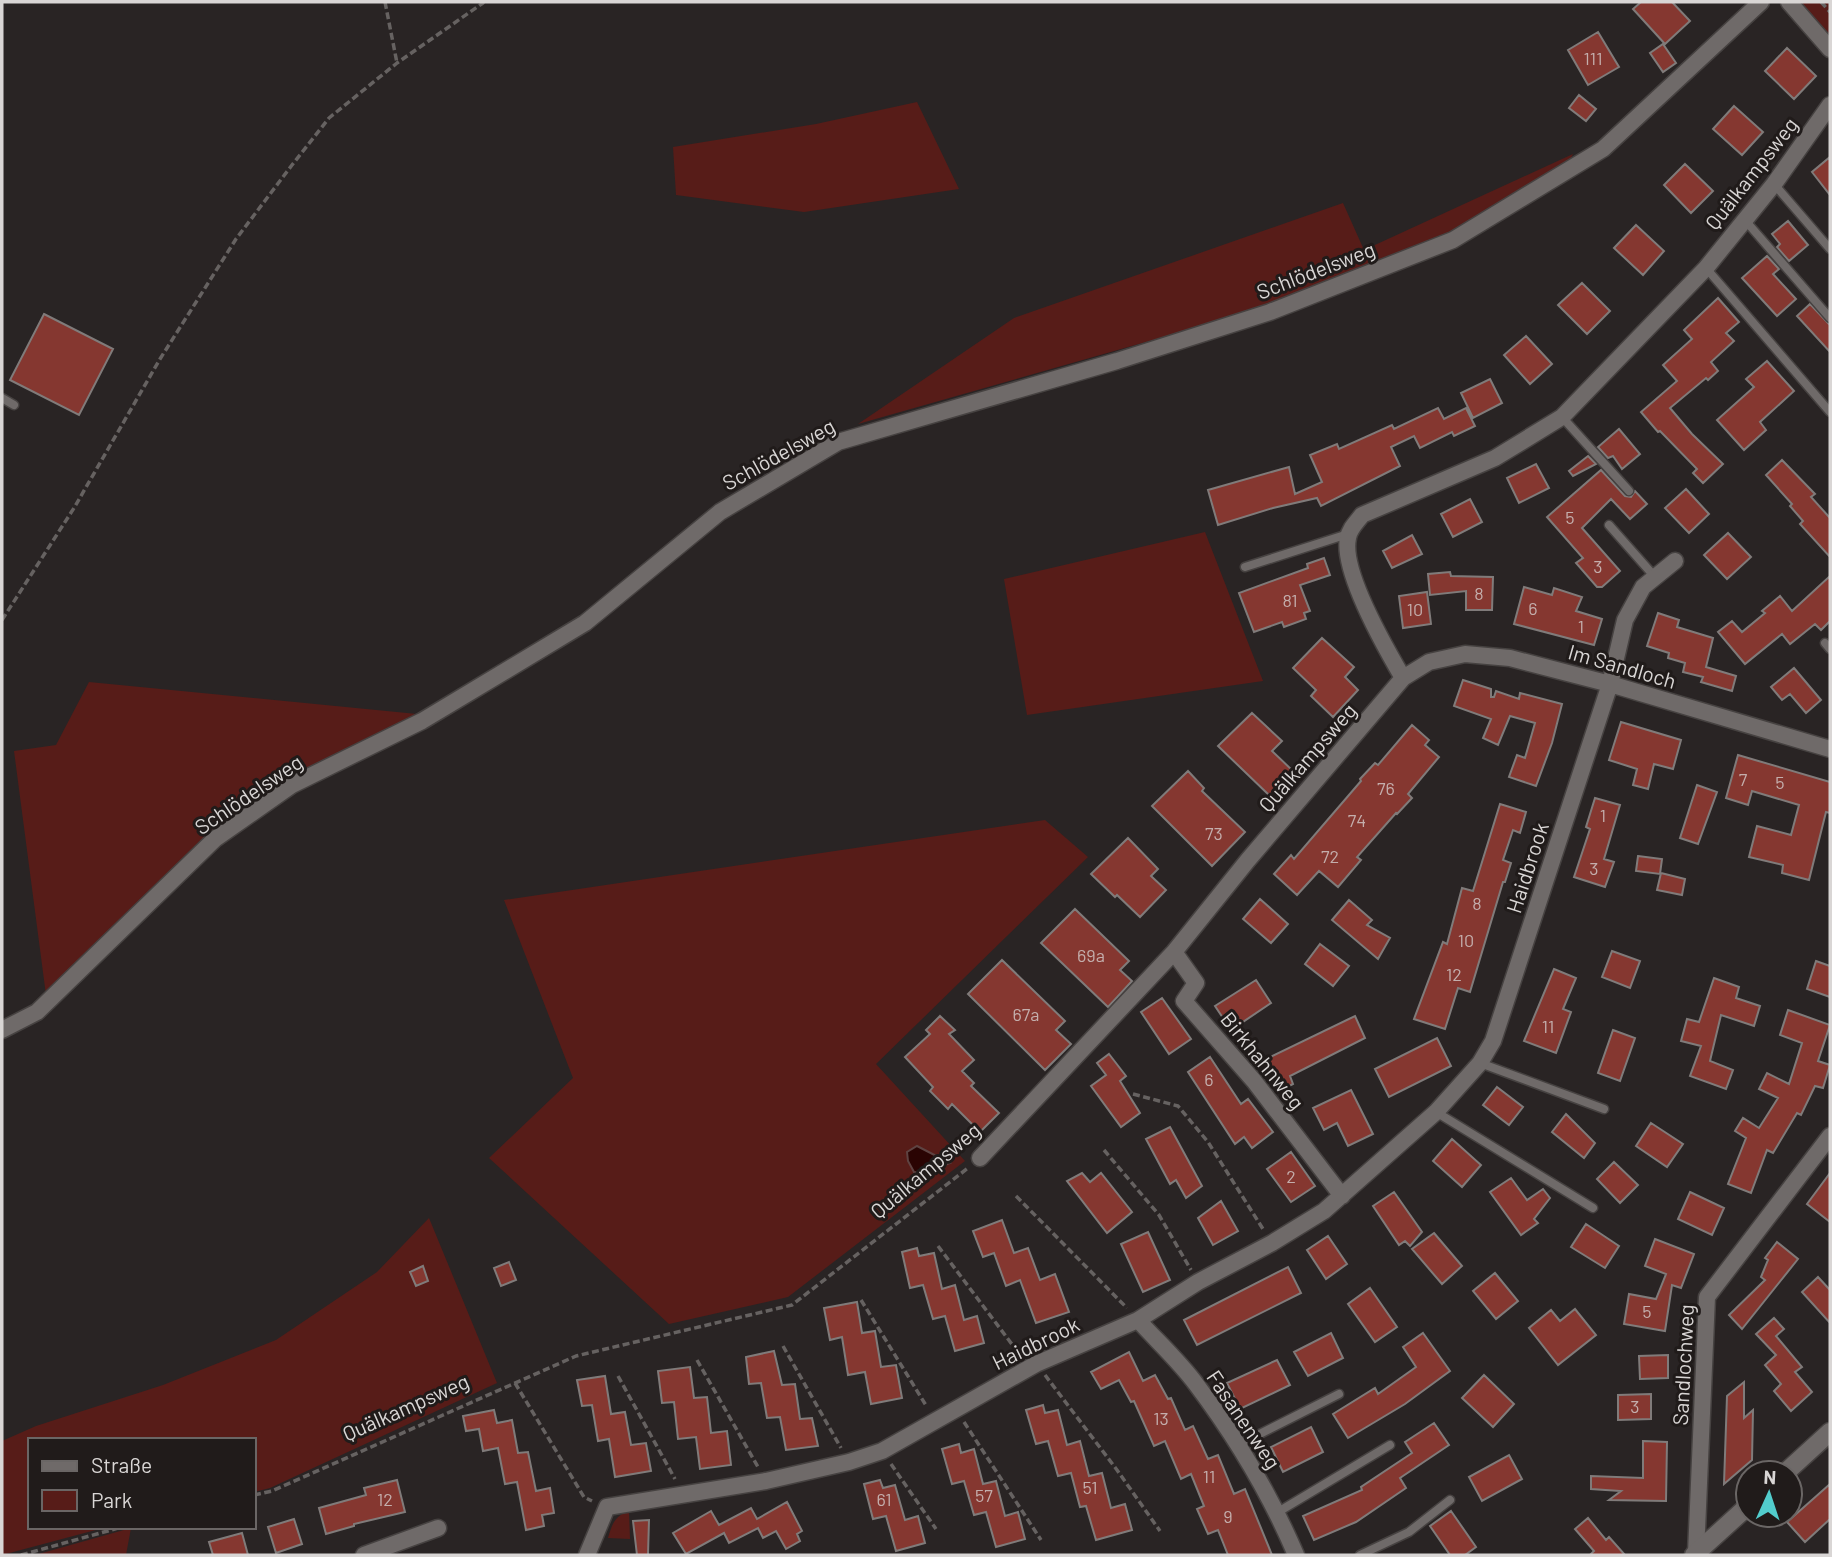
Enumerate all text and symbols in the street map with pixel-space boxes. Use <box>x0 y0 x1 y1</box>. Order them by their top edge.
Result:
house number: 111 <box>1583 47 1603 69</box>
street label: Quälkampsweg <box>1699 112 1802 234</box>
street label: Schlödelsweg <box>1253 236 1378 304</box>
street label: Schlödelsweg <box>718 413 839 495</box>
house number: 5 <box>1565 506 1575 528</box>
house number: 3 <box>1593 555 1603 577</box>
house number: 8 <box>1474 582 1484 604</box>
house number: 81 <box>1282 589 1298 611</box>
house number: 6 <box>1528 597 1538 619</box>
house number: 10 <box>1407 598 1423 620</box>
house number: 1 <box>1578 615 1584 637</box>
street label: Im Sandloch <box>1566 638 1679 693</box>
street label: Quälkampsweg <box>1253 698 1361 816</box>
street label: Schlödelsweg <box>189 749 307 839</box>
house number: 7 <box>1739 768 1748 790</box>
house number: 5 <box>1775 771 1785 793</box>
house number: 76 <box>1377 777 1395 799</box>
house number: 1 <box>1600 804 1606 826</box>
house number: 74 <box>1348 809 1366 831</box>
street label: Haidbrook <box>1500 819 1553 916</box>
house number: 73 <box>1205 822 1223 844</box>
house number: 72 <box>1321 845 1339 867</box>
house number: 3 <box>1589 857 1599 879</box>
house number: 8 <box>1472 892 1482 914</box>
house number: 10 <box>1458 929 1474 951</box>
house number: 69a <box>1077 944 1105 966</box>
house number: 12 <box>1446 963 1462 985</box>
house number: 67a <box>1013 1003 1039 1025</box>
street label: Birkhahnweg <box>1216 1006 1310 1114</box>
house number: 11 <box>1542 1015 1554 1037</box>
house number: 6 <box>1204 1068 1214 1090</box>
street label: Quälkampsweg <box>865 1117 985 1223</box>
house number: 2 <box>1286 1165 1296 1187</box>
house number: 5 <box>1642 1300 1652 1322</box>
street label: Sandlochweg <box>1667 1304 1698 1426</box>
street label: Haidbrook <box>988 1311 1083 1374</box>
street label: Fasanenweg <box>1202 1365 1286 1473</box>
street label: Quälkampsweg <box>338 1368 472 1446</box>
house number: 3 <box>1630 1395 1640 1417</box>
house number: 13 <box>1153 1407 1169 1429</box>
legend <box>28 1438 256 1529</box>
text: Straße <box>91 1452 152 1477</box>
north arrow <box>1734 1459 1804 1529</box>
house number: 11 <box>1203 1465 1215 1487</box>
text: N <box>1763 1465 1777 1488</box>
house number: 51 <box>1082 1476 1098 1498</box>
house number: 57 <box>975 1484 993 1506</box>
text: Park <box>91 1487 132 1512</box>
house number: 12 <box>377 1488 393 1510</box>
house number: 61 <box>876 1488 892 1510</box>
house number: 9 <box>1223 1505 1233 1527</box>

